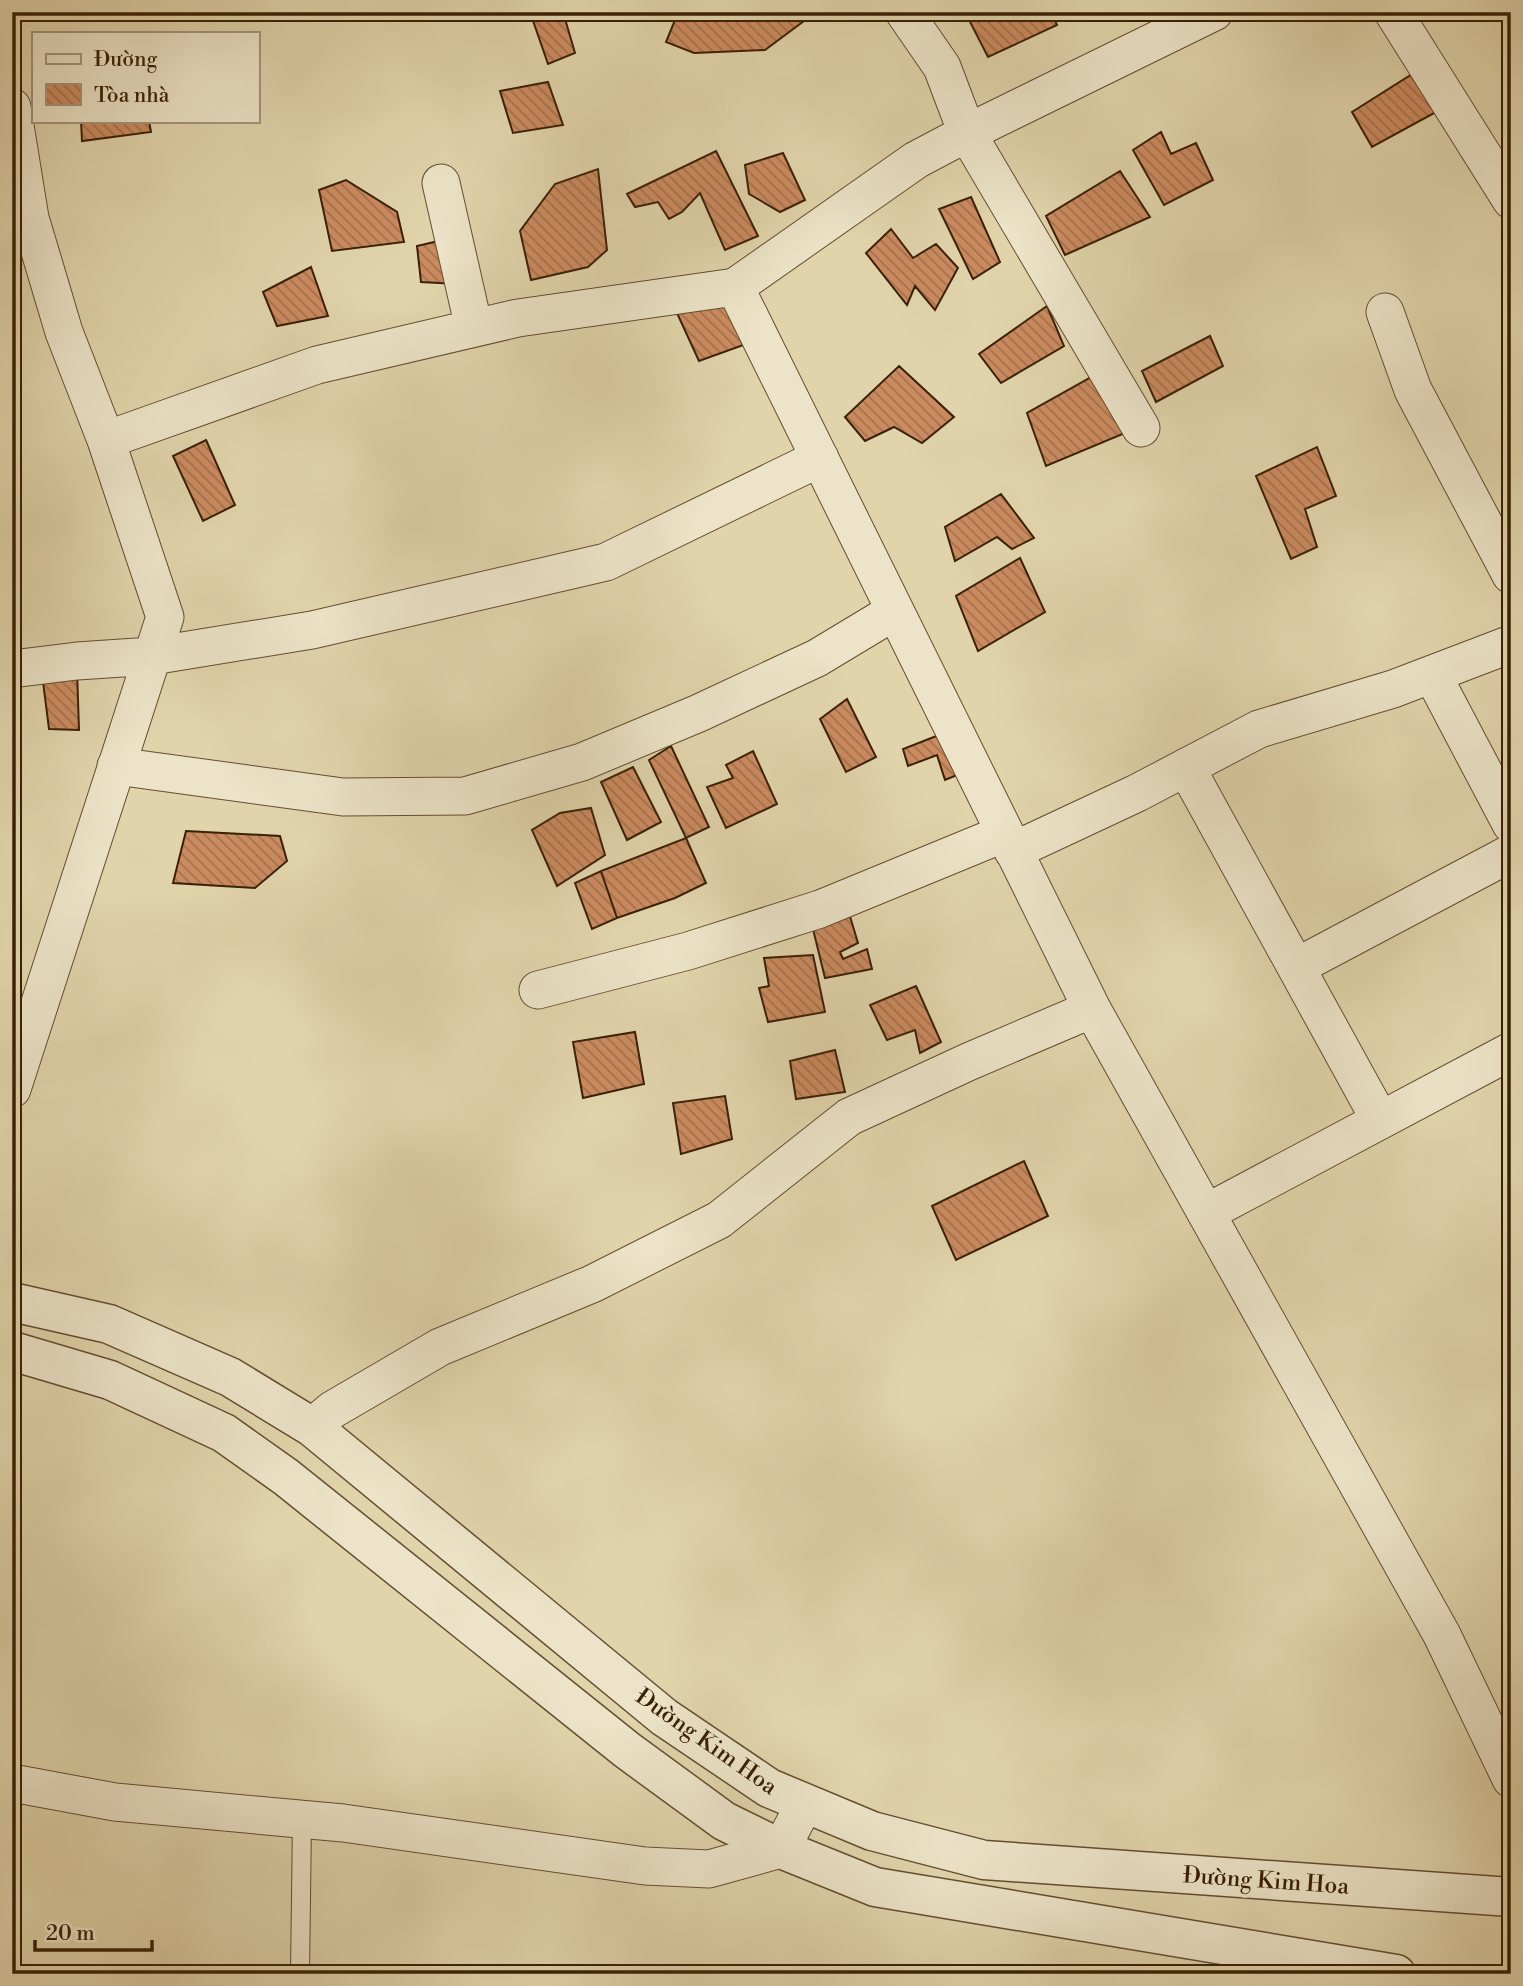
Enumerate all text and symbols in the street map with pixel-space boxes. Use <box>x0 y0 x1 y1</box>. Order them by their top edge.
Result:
legend <box>32 32 259 122</box>
text: Đường <box>94 47 158 73</box>
text: Tòa nhà <box>94 83 170 109</box>
street label: Đường Kim Hoa <box>630 1683 783 1801</box>
street label: Đường Kim Hoa <box>1182 1861 1350 1901</box>
scale bar <box>35 1909 152 1953</box>
text: 20 m <box>46 1921 95 1947</box>

